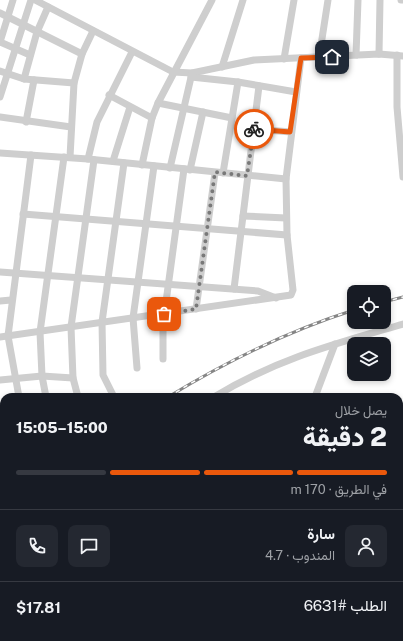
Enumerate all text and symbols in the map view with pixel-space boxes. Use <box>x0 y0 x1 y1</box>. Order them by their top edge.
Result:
pin <box>315 40 349 74</box>
icon: home <box>321 46 343 68</box>
courier <box>234 109 274 149</box>
icon: bike <box>243 118 265 140</box>
map controls <box>347 285 391 381</box>
button: locate <box>347 285 391 329</box>
pin <box>147 297 181 331</box>
icon: bag <box>153 303 175 325</box>
button: layers <box>347 337 391 381</box>
text: يصل خلال <box>335 403 387 418</box>
text: 15:00–15:05 <box>16 419 108 436</box>
text: 2 دقيقة <box>303 421 387 452</box>
text: في الطريق · 170 m <box>290 482 387 497</box>
button: phone <box>16 525 58 567</box>
button: chat <box>68 525 110 567</box>
text: سارة <box>307 525 335 542</box>
button: person <box>345 525 387 567</box>
text: المندوب · 4.7 <box>265 548 335 563</box>
text: الطلب #6631 <box>304 597 387 614</box>
text: $17.81 <box>16 599 61 616</box>

